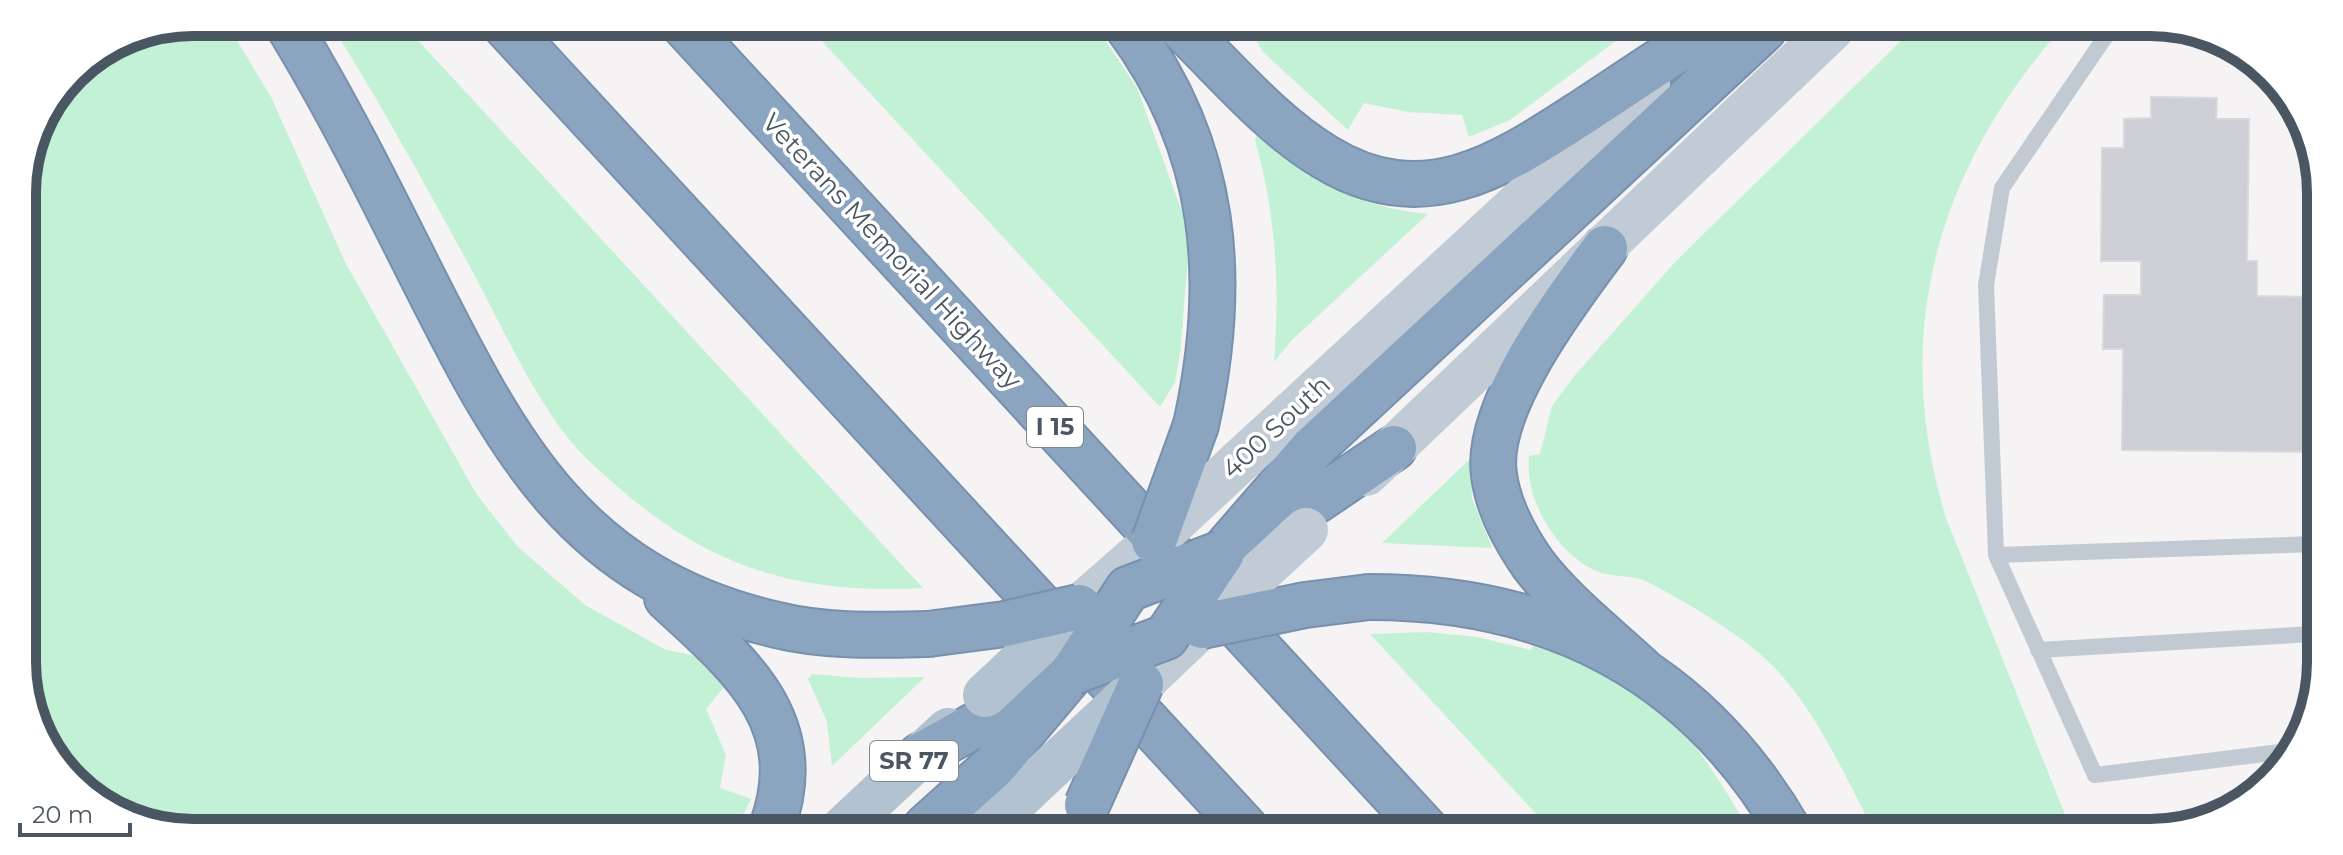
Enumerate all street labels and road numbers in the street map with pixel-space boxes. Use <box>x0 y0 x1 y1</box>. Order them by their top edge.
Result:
street label: Veterans Memorial Highway <box>756 107 1029 396</box>
street label: 400 South <box>1215 369 1337 485</box>
road number: I 15 <box>1027 407 1083 447</box>
road number: SR 77 <box>870 741 958 781</box>

